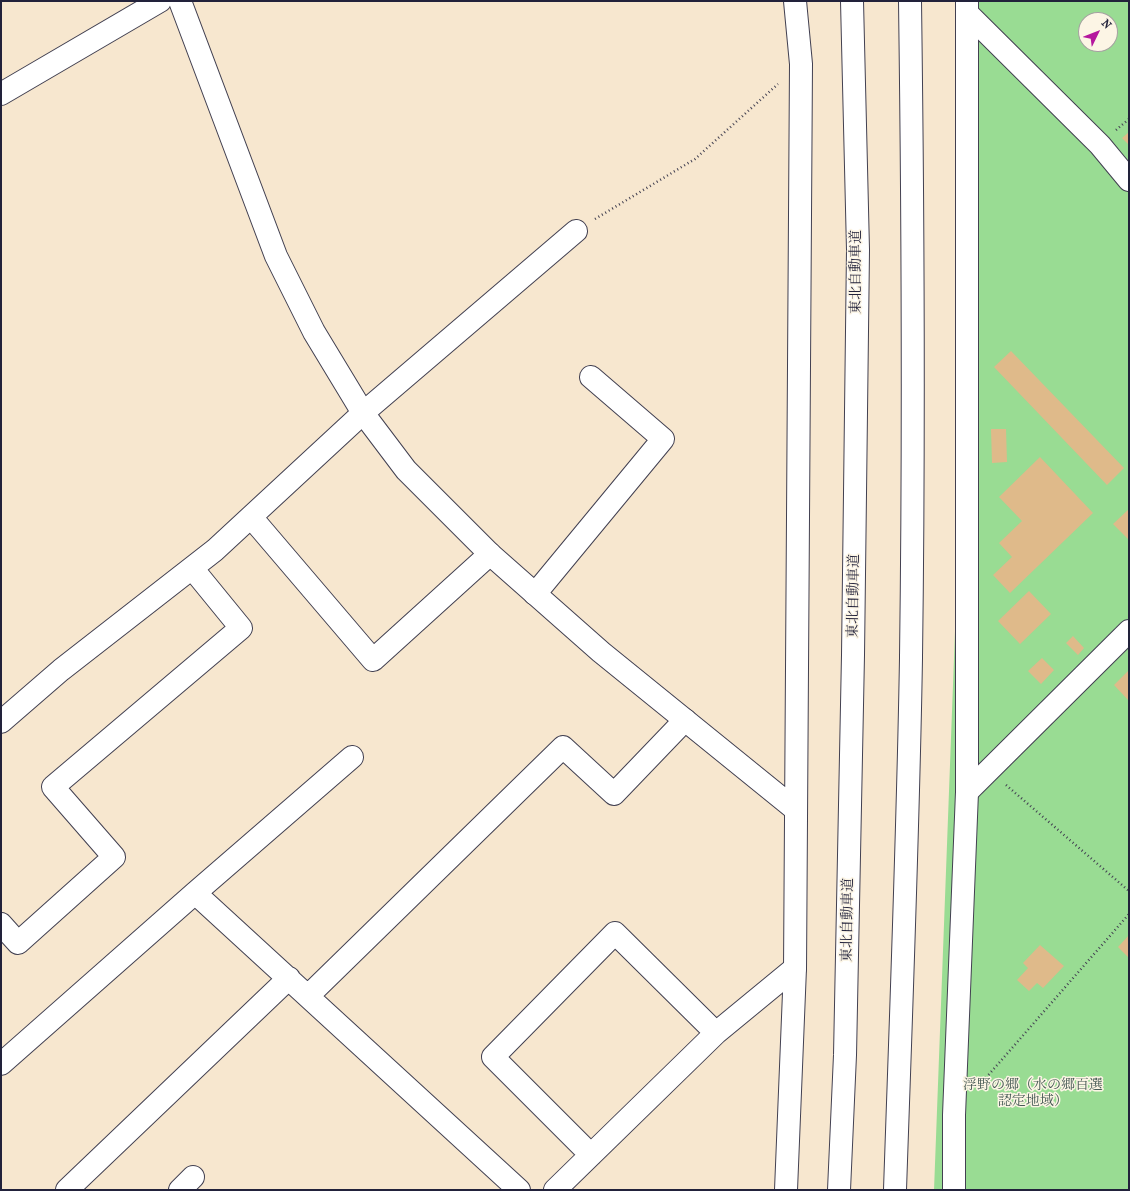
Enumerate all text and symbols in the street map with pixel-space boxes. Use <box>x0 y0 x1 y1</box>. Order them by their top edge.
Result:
north arrow <box>1078 12 1118 52</box>
text: N <box>1099 17 1114 32</box>
street label: 東北自動車道 <box>849 230 865 314</box>
street label: 東北自動車道 <box>845 554 863 638</box>
street label: 東北自動車道 <box>839 878 857 962</box>
park label: 浮野の郷（水の郷百選 認定地域） <box>963 1078 1103 1110</box>

